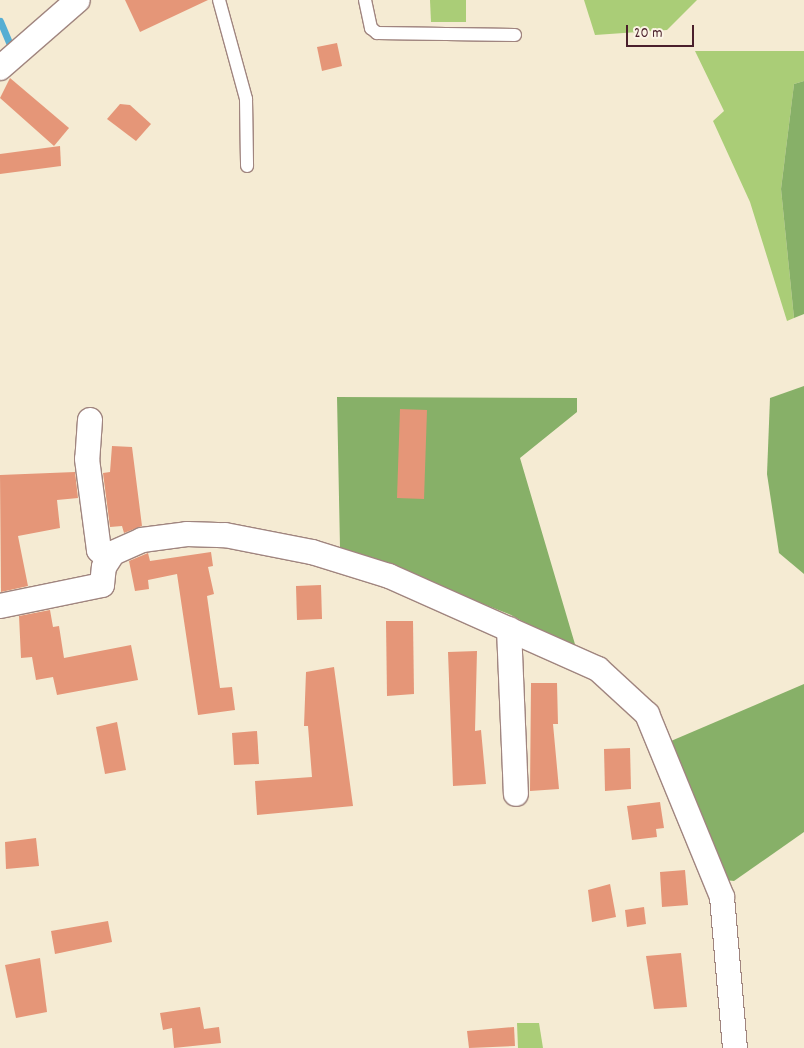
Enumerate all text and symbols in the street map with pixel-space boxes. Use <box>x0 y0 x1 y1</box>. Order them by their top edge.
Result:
scale bar <box>629 15 696 47</box>
text: 20 m <box>634 23 662 45</box>

